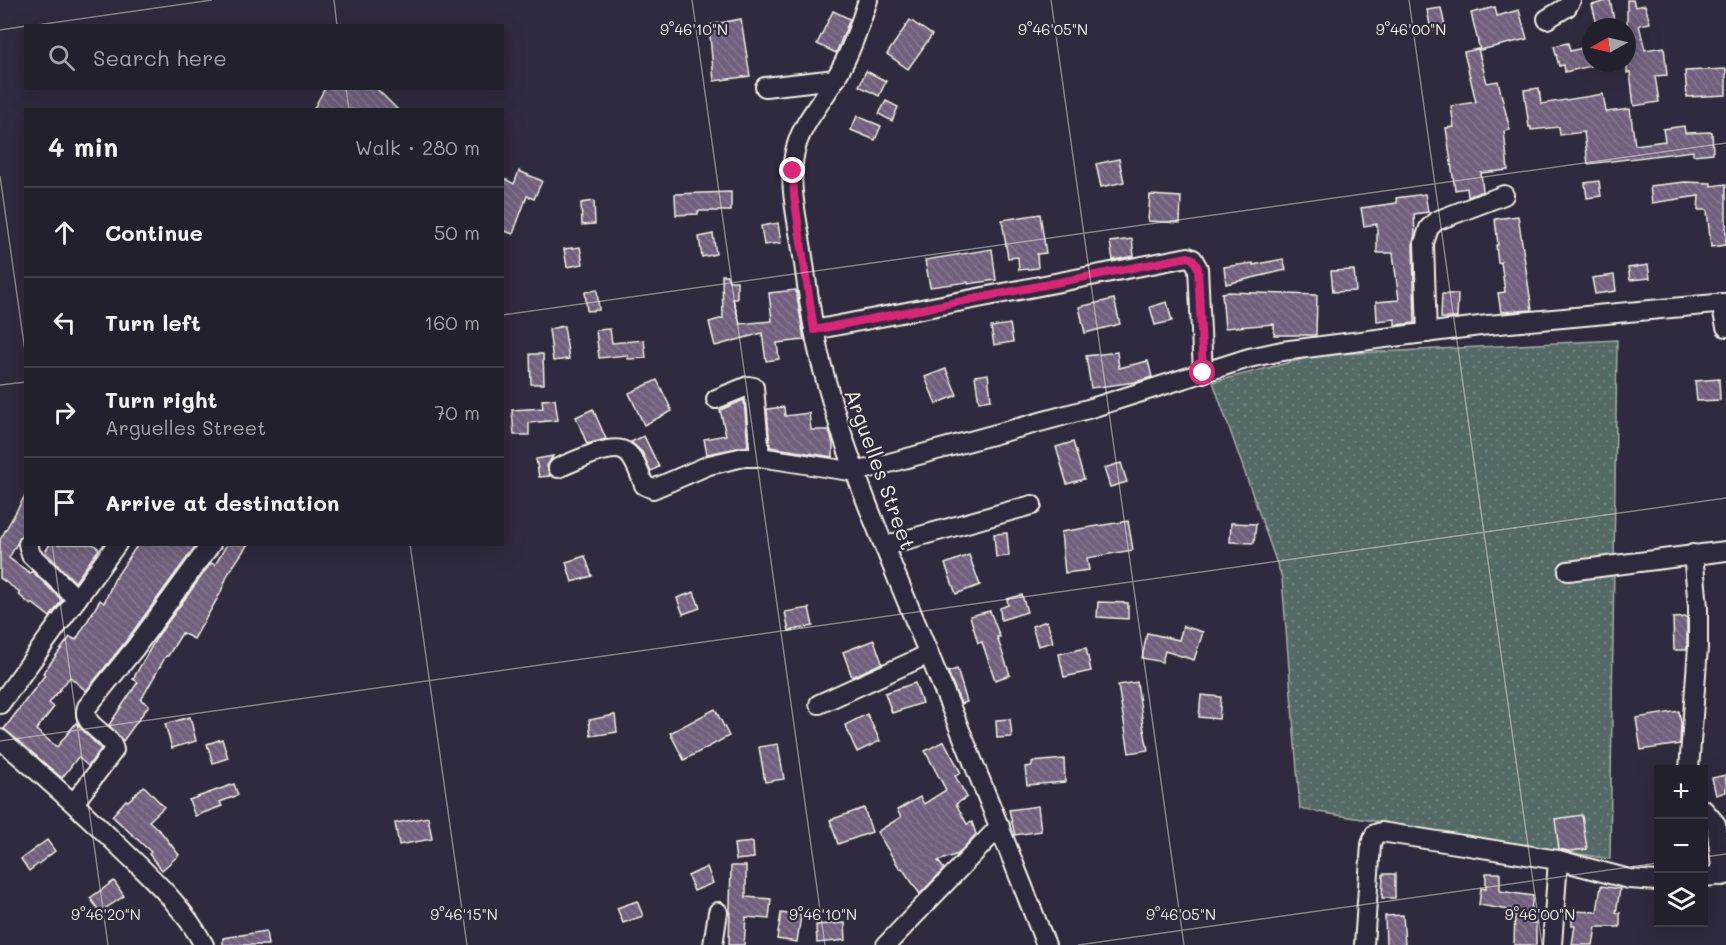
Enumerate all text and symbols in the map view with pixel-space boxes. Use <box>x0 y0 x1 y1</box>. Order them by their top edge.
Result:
north arrow <box>1582 18 1636 72</box>
text: 9°46'10"N <box>660 19 728 39</box>
text: 9°46'05"N <box>1018 19 1088 39</box>
text: 9°46'00"N <box>1376 19 1446 39</box>
search box <box>24 24 504 90</box>
icon: search <box>45 41 78 74</box>
text: Search here <box>93 43 227 72</box>
text: 4 min <box>48 130 118 164</box>
text: Walk · 280 m <box>355 134 480 160</box>
route end <box>779 157 805 183</box>
icon: ahead <box>48 216 81 249</box>
text: Continue <box>105 218 203 247</box>
text: 50 m <box>434 219 480 245</box>
icon: left <box>48 306 81 339</box>
text: Turn left <box>105 308 201 337</box>
text: 160 m <box>424 309 480 335</box>
route start <box>1189 359 1215 385</box>
text: Turn right <box>105 385 217 414</box>
street label: Arguelles Street <box>839 385 923 553</box>
icon: right <box>48 396 81 429</box>
text: 70 m <box>434 399 480 425</box>
text: Arguelles Street <box>105 414 266 440</box>
icon: arrive <box>48 486 81 519</box>
text: Arrive at destination <box>105 488 340 517</box>
map controls <box>1654 765 1708 927</box>
button: + <box>1654 765 1708 819</box>
button: − <box>1654 819 1708 873</box>
button: layers <box>1654 873 1708 927</box>
text: 9°46'20"N <box>71 904 141 924</box>
text: 9°46'15"N <box>430 904 498 924</box>
text: 9°46'10"N <box>789 904 857 924</box>
text: 9°46'05"N <box>1146 904 1216 924</box>
text: 9°46'00"N <box>1505 904 1575 924</box>

